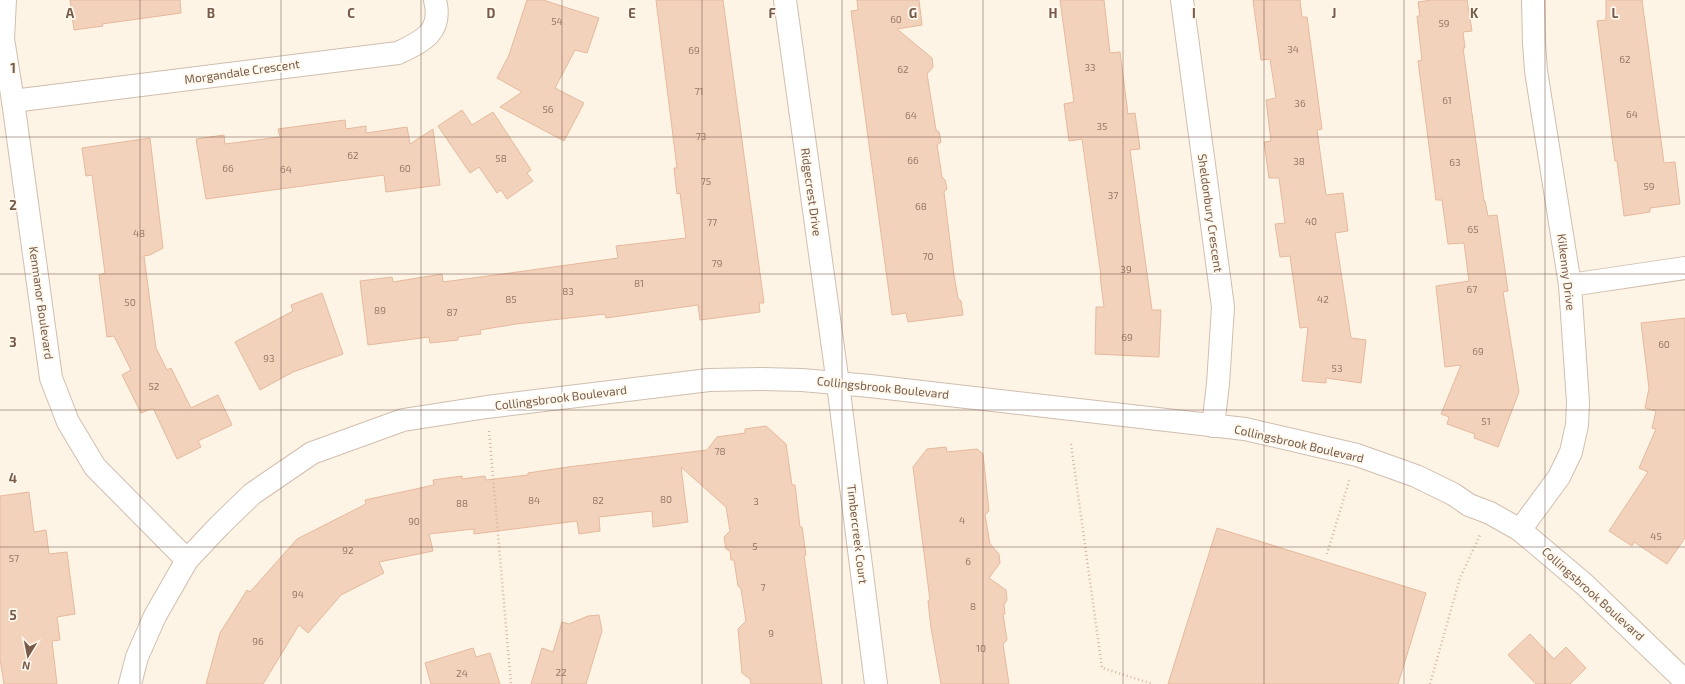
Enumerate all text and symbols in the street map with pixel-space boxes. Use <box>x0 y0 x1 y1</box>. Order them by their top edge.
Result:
text: A <box>66 5 75 21</box>
text: B <box>207 5 215 21</box>
text: C <box>347 5 355 21</box>
text: D <box>487 5 496 21</box>
text: E <box>628 5 636 21</box>
text: F <box>768 5 776 21</box>
text: G <box>909 5 917 21</box>
text: H <box>1049 5 1058 21</box>
text: I <box>1192 5 1196 21</box>
text: J <box>1332 5 1336 21</box>
text: K <box>1470 5 1479 21</box>
text: L <box>1612 5 1619 21</box>
house number: 60 <box>890 13 902 25</box>
house number: 54 <box>551 15 563 27</box>
house number: 59 <box>1438 17 1450 29</box>
house number: 34 <box>1287 43 1299 55</box>
house number: 69 <box>688 44 700 56</box>
house number: 62 <box>1619 53 1631 65</box>
street label: Morgandale Crescent <box>183 56 301 86</box>
text: 1 <box>10 60 16 76</box>
house number: 33 <box>1084 61 1096 73</box>
house number: 62 <box>897 63 909 75</box>
house number: 71 <box>694 85 704 97</box>
house number: 61 <box>1442 94 1452 106</box>
house number: 36 <box>1294 97 1306 109</box>
house number: 56 <box>542 103 554 115</box>
house number: 64 <box>1626 108 1638 120</box>
house number: 64 <box>905 109 917 121</box>
house number: 35 <box>1097 120 1107 132</box>
house number: 73 <box>696 130 706 142</box>
street label: Ridgecrest Drive <box>799 147 825 237</box>
house number: 62 <box>347 149 359 161</box>
house number: 58 <box>495 152 507 164</box>
street label: Sheldonbury Crescent <box>1196 153 1226 273</box>
house number: 66 <box>907 154 919 166</box>
house number: 38 <box>1293 155 1305 167</box>
house number: 63 <box>1449 156 1461 168</box>
house number: 66 <box>222 162 234 174</box>
house number: 60 <box>399 162 411 174</box>
house number: 64 <box>280 163 292 175</box>
house number: 75 <box>701 175 711 187</box>
house number: 59 <box>1643 180 1655 192</box>
house number: 37 <box>1108 189 1118 201</box>
text: 2 <box>9 197 17 213</box>
house number: 68 <box>915 200 927 212</box>
house number: 40 <box>1305 215 1317 227</box>
house number: 77 <box>707 216 717 228</box>
house number: 65 <box>1467 223 1479 235</box>
house number: 48 <box>133 227 145 239</box>
street label: Kilkenny Drive <box>1555 233 1579 311</box>
street label: Kenmanor Boulevard <box>27 245 57 360</box>
house number: 70 <box>922 250 934 262</box>
house number: 79 <box>712 257 723 269</box>
house number: 39 <box>1120 263 1132 275</box>
house number: 81 <box>634 277 644 289</box>
house number: 67 <box>1467 283 1477 295</box>
house number: 83 <box>562 285 574 297</box>
house number: 85 <box>505 293 517 305</box>
house number: 42 <box>1317 293 1329 305</box>
house number: 50 <box>124 296 136 308</box>
house number: 89 <box>374 304 386 316</box>
house number: 87 <box>446 306 458 318</box>
house number: 69 <box>1121 331 1133 343</box>
text: 3 <box>9 334 17 350</box>
house number: 60 <box>1658 338 1670 350</box>
house number: 69 <box>1472 345 1484 357</box>
house number: 93 <box>263 352 275 364</box>
house number: 53 <box>1332 362 1342 374</box>
street label: Collingsbrook Boulevard <box>816 373 950 401</box>
house number: 52 <box>149 380 160 392</box>
street label: Collingsbrook Boulevard <box>494 382 628 412</box>
house number: 51 <box>1481 415 1491 427</box>
street label: Collingsbrook Boulevard <box>1233 421 1366 465</box>
house number: 78 <box>714 445 726 457</box>
text: 4 <box>9 470 17 486</box>
street label: Timbercreek Court <box>845 483 871 585</box>
house number: 80 <box>660 493 672 505</box>
house number: 84 <box>528 494 540 506</box>
house number: 82 <box>592 494 604 506</box>
house number: 3 <box>753 495 759 507</box>
house number: 88 <box>456 497 468 509</box>
house number: 4 <box>959 514 965 526</box>
house number: 90 <box>408 515 420 527</box>
house number: 45 <box>1650 530 1662 542</box>
house number: 5 <box>752 540 758 552</box>
house number: 92 <box>342 544 354 556</box>
street label: Collingsbrook Boulevard <box>1540 544 1648 643</box>
house number: 57 <box>9 552 19 564</box>
house number: 6 <box>965 555 971 567</box>
house number: 7 <box>760 581 766 593</box>
house number: 94 <box>292 588 304 600</box>
house number: 8 <box>970 600 976 612</box>
text: 5 <box>9 607 17 623</box>
house number: 9 <box>768 627 774 639</box>
house number: 96 <box>252 635 264 647</box>
north arrow <box>8 636 48 676</box>
house number: 10 <box>976 642 986 654</box>
text: N <box>21 659 31 673</box>
house number: 22 <box>555 666 567 678</box>
house number: 24 <box>456 667 468 679</box>

